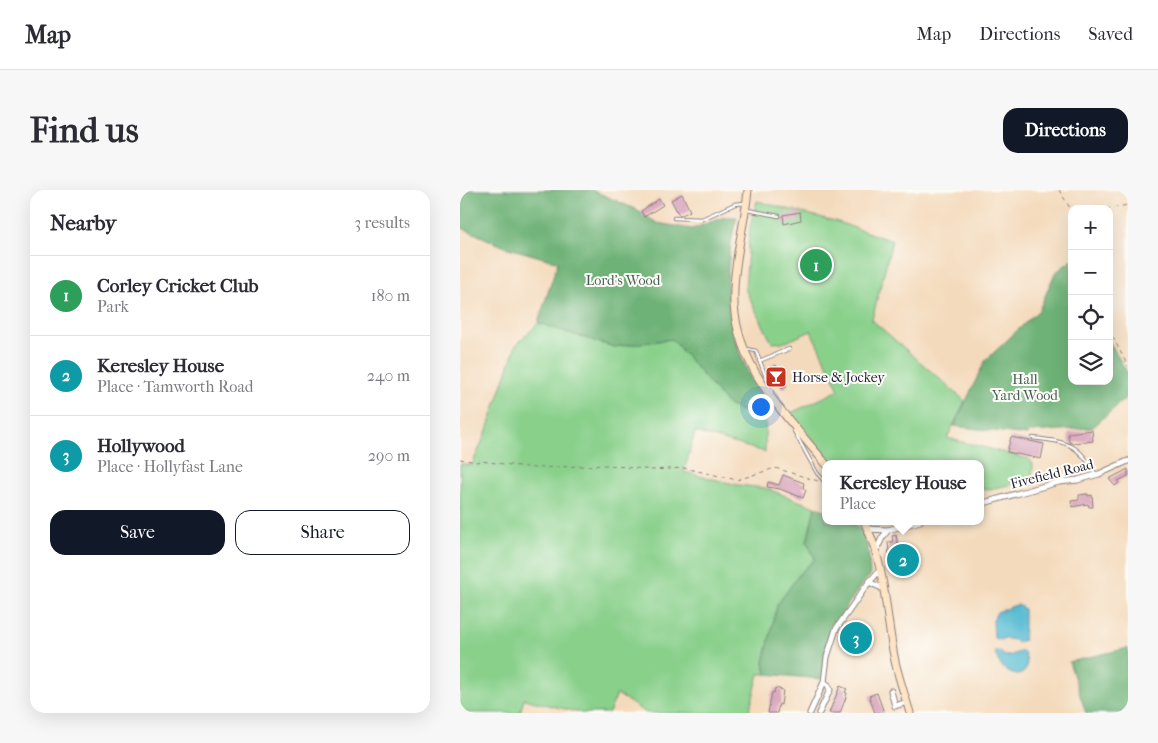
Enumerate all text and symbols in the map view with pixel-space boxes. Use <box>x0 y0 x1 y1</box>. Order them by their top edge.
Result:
text: Map <box>25 21 71 49</box>
text: Map <box>917 24 951 45</box>
text: Directions <box>979 24 1060 45</box>
text: Saved <box>1088 24 1133 45</box>
button: Directions <box>1003 108 1128 153</box>
text: Find us <box>30 110 139 151</box>
map controls <box>1068 205 1113 385</box>
button: + <box>1068 205 1113 250</box>
text: Nearby <box>50 211 116 235</box>
text: 3 results <box>354 213 410 232</box>
pin: 1 <box>800 246 832 284</box>
button: − <box>1068 250 1113 295</box>
park label: Lord's Wood <box>586 272 661 289</box>
text: Corley Cricket Club <box>97 275 259 297</box>
text: 1 <box>63 286 69 305</box>
text: 180 m <box>371 286 410 305</box>
button: locate <box>1068 295 1113 340</box>
text: Park <box>97 297 129 316</box>
button: layers <box>1068 340 1113 385</box>
text: Keresley House <box>97 355 224 377</box>
bar icon: Horse & Jockey <box>764 365 788 389</box>
text: 2 <box>62 366 70 385</box>
text: 240 m <box>367 366 410 385</box>
place label: Horse & Jockey <box>792 369 885 386</box>
park label: Hall Yard Wood <box>991 371 1058 404</box>
text: Place · Tamworth Road <box>97 377 254 396</box>
your location <box>748 394 774 420</box>
text: Hollywood <box>97 435 185 457</box>
text: 3 <box>63 446 69 465</box>
text: 290 m <box>368 446 410 465</box>
street label: Fivefield Road <box>1009 455 1096 493</box>
text: Place · Hollyfast Lane <box>97 457 243 476</box>
popup <box>822 460 984 525</box>
text: Keresley House <box>839 472 967 494</box>
text: Place <box>839 494 876 513</box>
button: Save <box>50 510 225 555</box>
button: Share <box>235 510 410 555</box>
pin: 2 <box>887 541 919 579</box>
pin: 3 <box>840 619 872 657</box>

